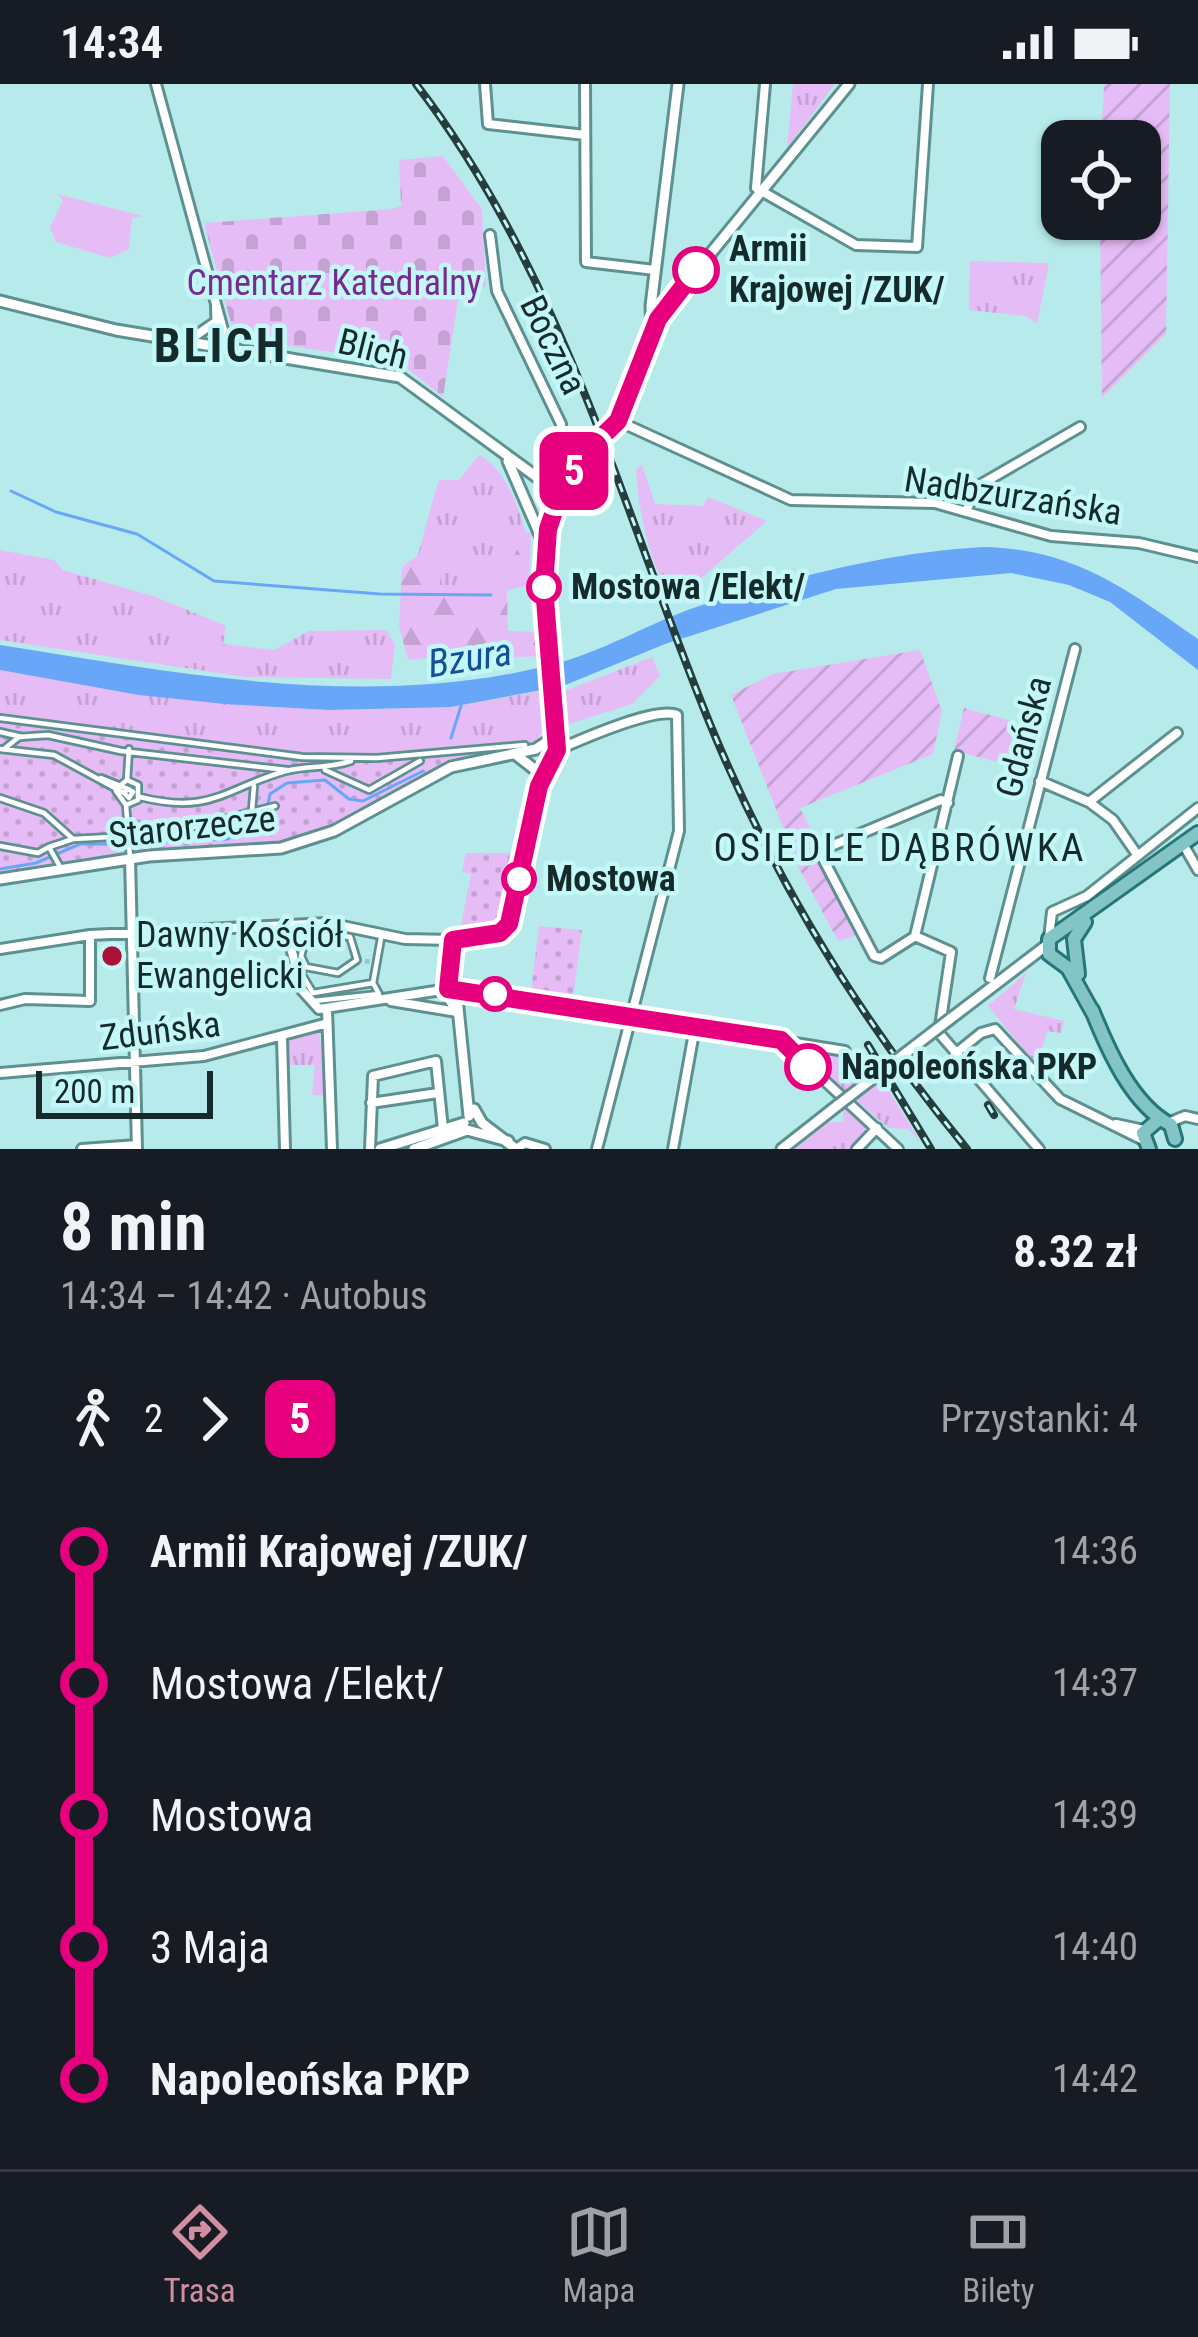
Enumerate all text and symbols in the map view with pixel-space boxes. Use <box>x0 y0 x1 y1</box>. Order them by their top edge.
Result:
text: 14:34 <box>60 16 163 69</box>
map controls <box>1041 120 1161 240</box>
button: locate <box>1041 120 1161 240</box>
place label: Armii Krajowej /ZUK/ <box>729 228 945 311</box>
marker: Armii Krajowej /ZUK/ <box>674 248 718 292</box>
park label: Cmentarz Katedralny <box>186 262 482 304</box>
street label: Boczna <box>511 289 595 401</box>
district label: BLICH <box>154 317 288 374</box>
street label: Blich <box>334 320 412 378</box>
line badge: 5 <box>535 432 613 510</box>
text: 5 <box>563 446 585 495</box>
street label: Nadbzurzańska <box>901 458 1125 534</box>
place label: Mostowa /Elekt/ <box>571 566 805 608</box>
marker: Mostowa /Elekt/ <box>528 571 560 603</box>
water label: Bzura <box>425 629 515 687</box>
street label: Gdańska <box>988 672 1060 802</box>
street label: Starorzecze <box>106 797 278 857</box>
district label: OSIEDLE DĄBRÓWKA <box>713 825 1087 871</box>
place label: Mostowa <box>546 858 676 900</box>
marker: Mostowa <box>503 863 535 895</box>
place label: Dawny Kościół Ewangelicki <box>136 914 344 997</box>
marker: Dawny Kościół Ewangelicki <box>99 943 125 969</box>
unlabelled marker <box>479 978 511 1010</box>
street label: Zduńska <box>97 1003 223 1059</box>
marker: Napoleońska PKP <box>786 1045 830 1089</box>
place label: Napoleońska PKP <box>841 1046 1097 1088</box>
scale bar <box>36 1065 213 1118</box>
text: 200 m <box>54 1072 135 1111</box>
text: 8 min <box>60 1189 207 1266</box>
text: 8.32 zł <box>1013 1225 1138 1278</box>
text: 14:34 – 14:42 · Autobus <box>60 1273 428 1319</box>
icon: walk <box>60 1386 126 1452</box>
icon: forward <box>181 1386 247 1452</box>
text: 5 <box>289 1394 311 1443</box>
text: 2 <box>144 1396 163 1442</box>
text: Przystanki: 4 <box>940 1396 1138 1442</box>
text: Armii Krajowej /ZUK/ <box>150 1525 528 1578</box>
text: 14:36 <box>1052 1528 1138 1574</box>
text: Mostowa /Elekt/ <box>150 1657 444 1710</box>
text: 14:37 <box>1052 1660 1138 1706</box>
text: Mostowa <box>150 1789 313 1842</box>
text: 14:39 <box>1052 1792 1138 1838</box>
text: 3 Maja <box>150 1921 270 1974</box>
text: 14:40 <box>1052 1924 1138 1970</box>
text: Napoleońska PKP <box>150 2053 470 2106</box>
text: 14:42 <box>1052 2056 1138 2102</box>
tab: Trasa <box>163 2199 236 2310</box>
tab: Mapa <box>563 2199 635 2310</box>
tab: Bilety <box>962 2199 1034 2310</box>

